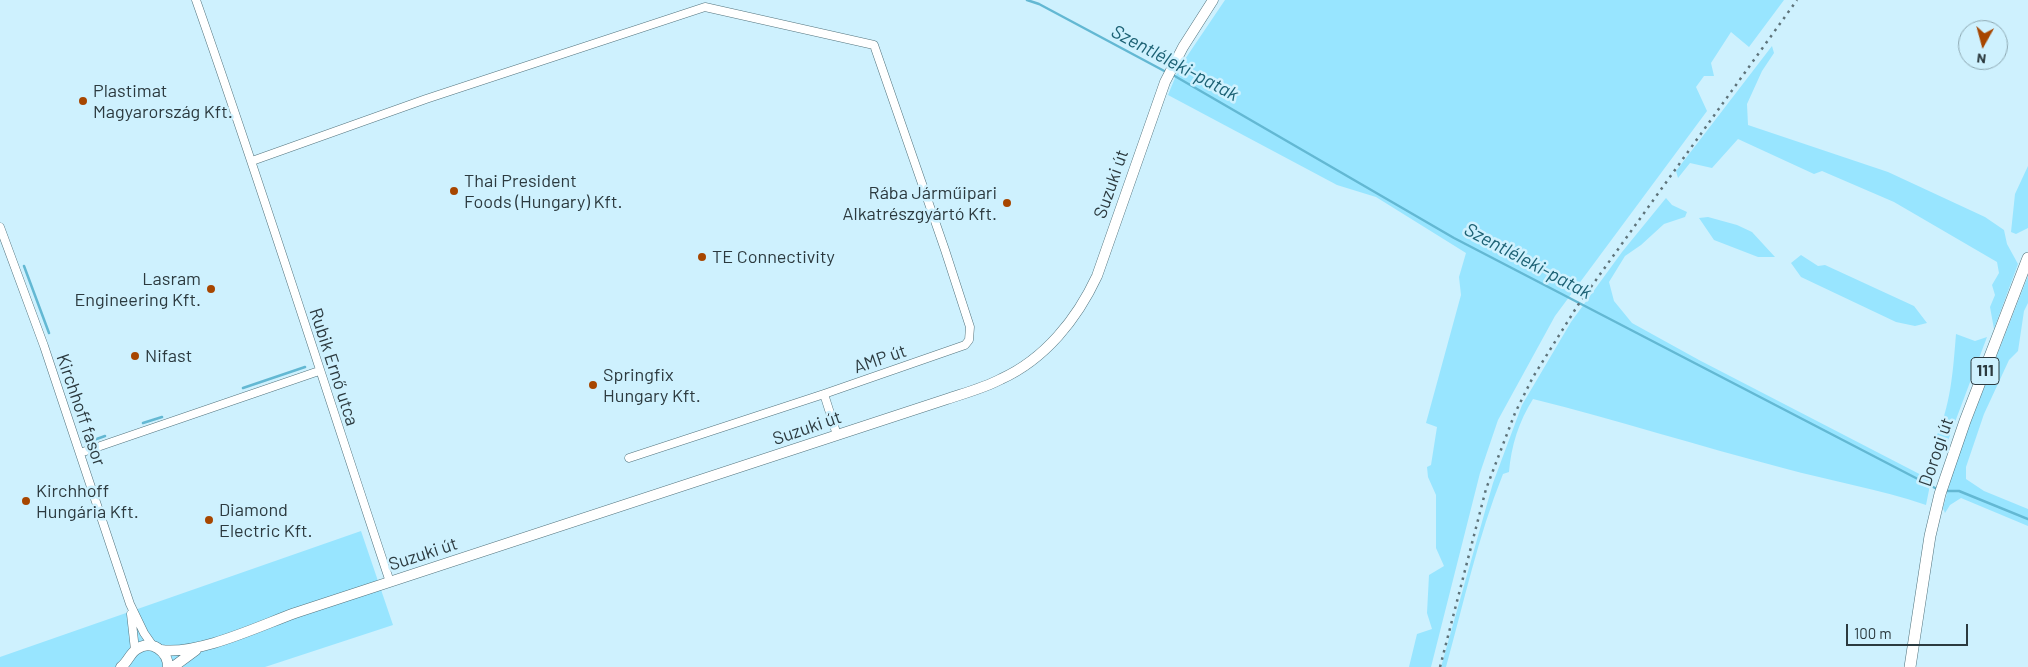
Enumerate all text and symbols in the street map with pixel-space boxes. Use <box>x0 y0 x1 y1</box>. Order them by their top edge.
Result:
water label: Szentléleki-patak <box>1107 20 1243 106</box>
north arrow <box>1958 20 2008 70</box>
text: N <box>1976 50 1987 68</box>
place label: Plastimat Magyarország Kft. <box>93 80 233 122</box>
marker: Plastimat Magyarország Kft. <box>77 95 89 107</box>
street label: Suzuki út <box>1089 147 1133 221</box>
place label: Thai President Foods (Hungary) Kft. <box>464 170 622 212</box>
place label: Rába Járműipari Alkatrészgyártó Kft. <box>843 182 997 224</box>
marker: Thai President Foods (Hungary) Kft. <box>448 185 460 197</box>
marker: Rába Járműipari Alkatrészgyártó Kft. <box>1001 197 1013 209</box>
water label: Szentléleki-patak <box>1460 218 1596 304</box>
place label: TE Connectivity <box>712 246 835 268</box>
marker: TE Connectivity <box>696 251 708 263</box>
place label: Lasram Engineering Kft. <box>74 268 201 310</box>
marker: Lasram Engineering Kft. <box>205 283 217 295</box>
street label: Rubik Ernő utca <box>305 305 363 429</box>
street label: AMP út <box>851 340 909 378</box>
place label: Nifast <box>145 345 192 367</box>
marker: Nifast <box>129 350 141 362</box>
street label: Kirchhoff fasor <box>52 351 110 469</box>
road number: 111 <box>1971 358 1999 384</box>
place label: Springfix Hungary Kft. <box>603 364 701 406</box>
marker: Springfix Hungary Kft. <box>587 379 599 391</box>
street label: Suzuki út <box>770 406 844 450</box>
street label: Dorogi út <box>1914 415 1958 489</box>
place label: Kirchhoff Hungária Kft. <box>36 480 139 522</box>
marker: Kirchhoff Hungária Kft. <box>20 495 32 507</box>
place label: Diamond Electric Kft. <box>219 499 313 542</box>
marker: Diamond Electric Kft. <box>203 514 215 526</box>
street label: Suzuki út <box>386 533 460 575</box>
scale bar <box>1848 614 1970 646</box>
text: 100 m <box>1854 624 1892 642</box>

